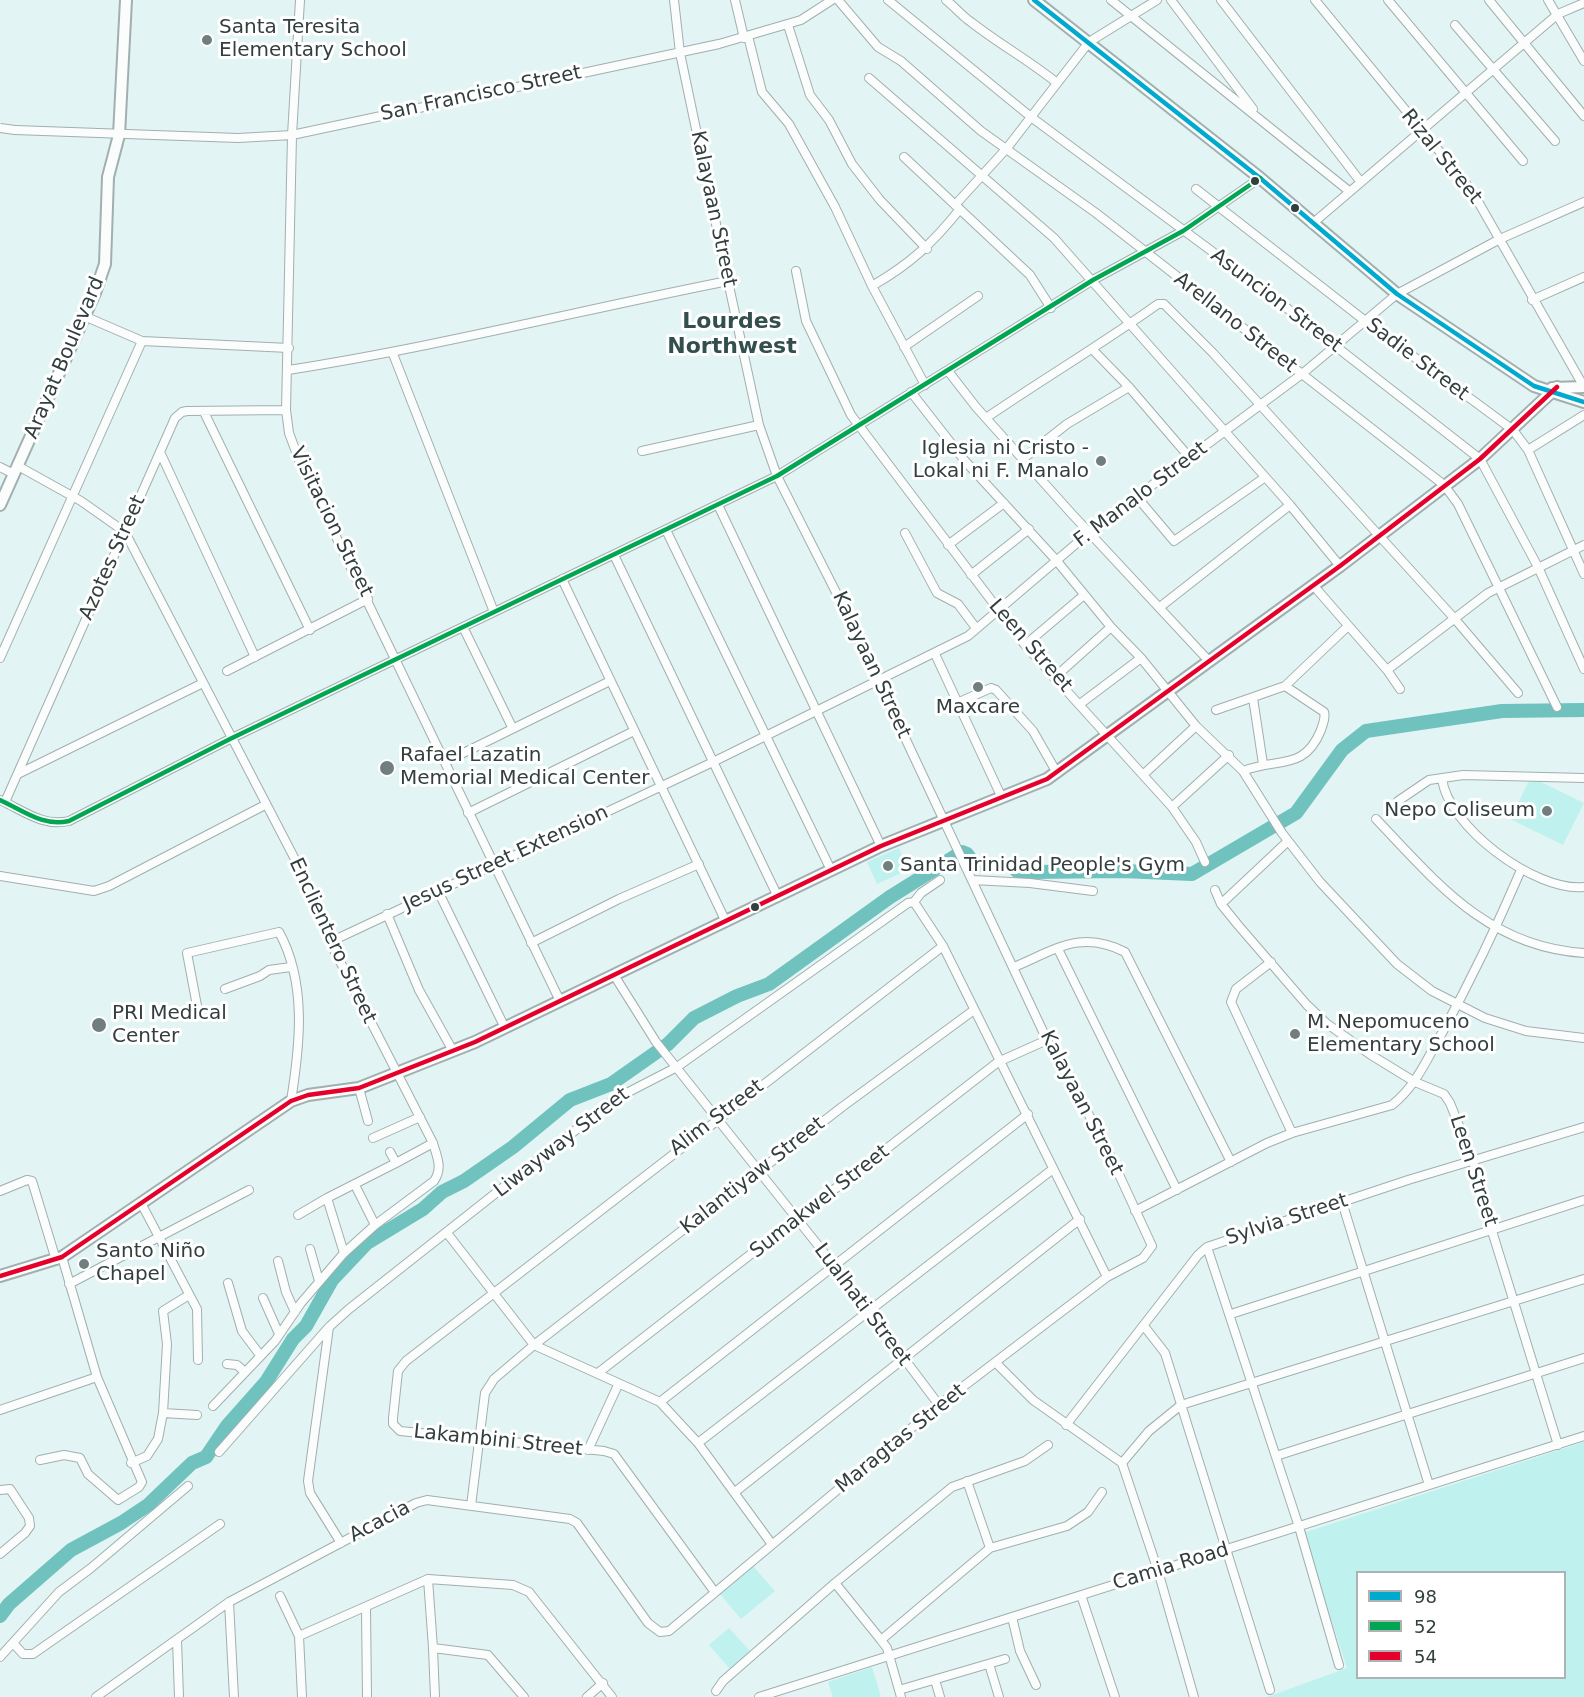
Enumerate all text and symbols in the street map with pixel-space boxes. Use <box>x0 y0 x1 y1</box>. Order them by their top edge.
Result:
place label: Santa Teresita Elementary School <box>219 16 407 63</box>
marker: Santa Teresita Elementary School <box>200 33 214 47</box>
street label: San Francisco Street <box>378 61 584 127</box>
street label: Rizal Street <box>1396 105 1486 209</box>
street label: Kalayaan Street <box>685 129 741 289</box>
unlabelled marker <box>1249 175 1261 187</box>
unlabelled marker <box>1289 202 1301 214</box>
street label: Asuncion Street <box>1206 244 1346 358</box>
street label: Arellano Street <box>1169 268 1301 378</box>
street label: Arayat Boulevard <box>20 273 110 443</box>
district label: Lourdes Northwest <box>667 309 797 360</box>
street label: Sadie Street <box>1361 314 1473 406</box>
place label: Iglesia ni Cristo - Lokal ni F. Manalo <box>913 437 1089 484</box>
street label: F. Manalo Street <box>1070 437 1212 553</box>
street label: Visitacion Street <box>284 443 378 601</box>
marker: Iglesia ni Cristo - Lokal ni F. Manalo <box>1094 454 1108 468</box>
street label: Azotes Street <box>75 492 151 624</box>
street label: Kalayaan Street <box>827 588 915 742</box>
street label: Leen Street <box>983 595 1077 697</box>
marker: Maxcare <box>971 680 985 694</box>
place label: Maxcare <box>936 696 1020 720</box>
place label: Rafael Lazatin Memorial Medical Center <box>400 744 650 791</box>
marker: Rafael Lazatin Memorial Medical Center <box>378 759 396 777</box>
place label: Nepo Coliseum <box>1384 799 1535 823</box>
street label: Jesus Street Extension <box>400 801 612 917</box>
marker: Nepo Coliseum <box>1540 804 1554 818</box>
street label: Enclientero Street <box>283 854 381 1028</box>
place label: Santa Trinidad People's Gym <box>900 854 1185 878</box>
marker: Santa Trinidad People's Gym <box>881 859 895 873</box>
unlabelled marker <box>749 901 761 913</box>
place label: PRI Medical Center <box>112 1002 227 1049</box>
place label: M. Nepomuceno Elementary School <box>1307 1011 1495 1058</box>
marker: PRI Medical Center <box>90 1016 108 1034</box>
street label: Kalayaan Street <box>1034 1027 1128 1179</box>
marker: M. Nepomuceno Elementary School <box>1288 1027 1302 1041</box>
street label: Alim Street <box>665 1075 769 1161</box>
street label: Liwayway Street <box>490 1083 634 1203</box>
street label: Kalantiyaw Street <box>676 1112 830 1240</box>
street label: Leen Street <box>1444 1113 1502 1229</box>
street label: Sumakwel Street <box>746 1140 894 1264</box>
street label: Sylvia Street <box>1223 1189 1351 1251</box>
street label: Lualhati Street <box>808 1239 916 1371</box>
place label: Santo Niño Chapel <box>96 1240 205 1287</box>
marker: Santo Niño Chapel <box>77 1257 91 1271</box>
street label: Maragtas Street <box>831 1379 971 1499</box>
street label: Lakambini Street <box>412 1420 584 1462</box>
street label: Acacia <box>345 1496 415 1548</box>
street label: Camia Road <box>1110 1538 1232 1596</box>
legend <box>1356 1571 1566 1679</box>
text: 98 <box>1414 1586 1437 1607</box>
text: 52 <box>1414 1616 1437 1637</box>
text: 54 <box>1414 1646 1437 1667</box>

